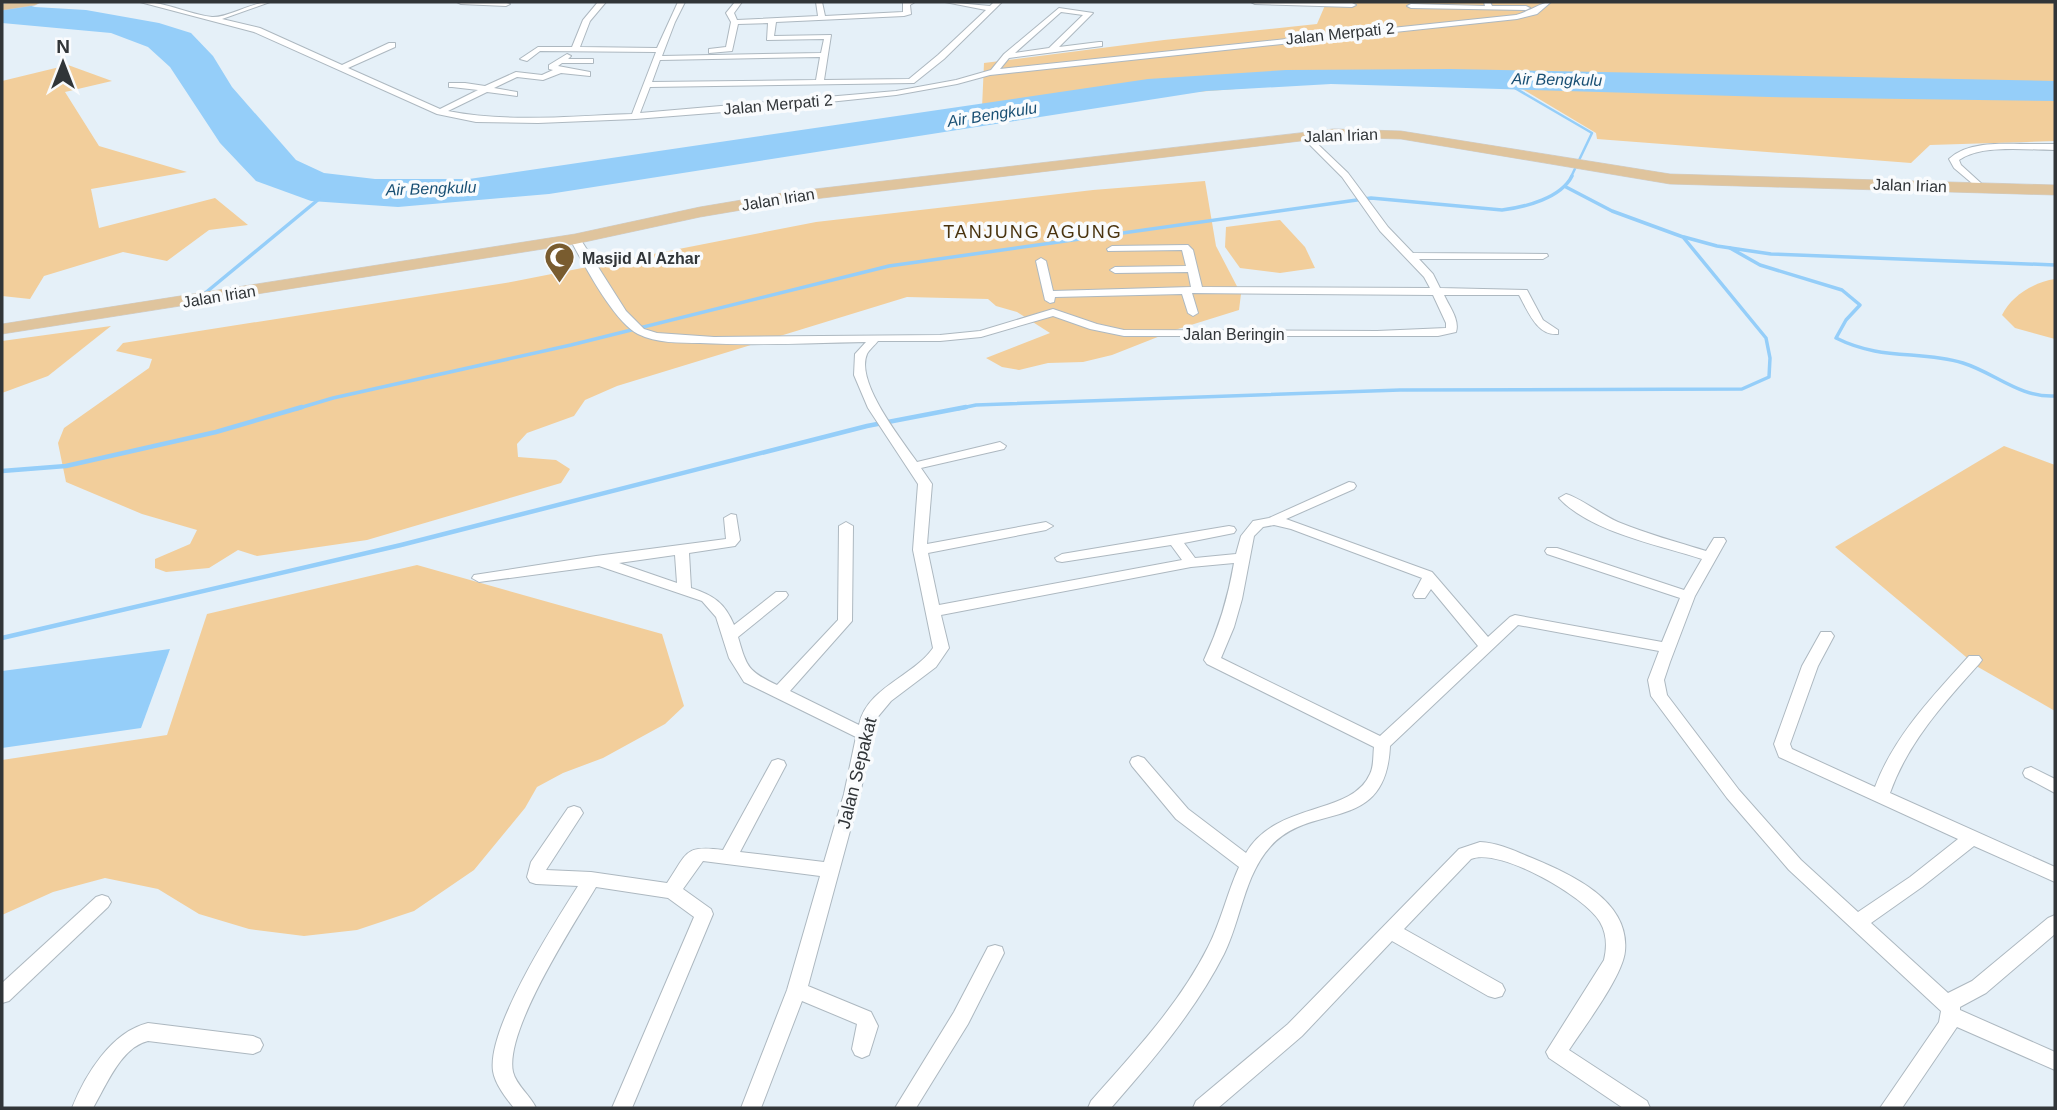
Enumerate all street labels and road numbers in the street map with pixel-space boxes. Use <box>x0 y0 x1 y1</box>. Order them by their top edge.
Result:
street label: Jalan Merpati 2 <box>1285 19 1395 48</box>
street label: Jalan Merpati 2 <box>723 91 833 118</box>
street label: Jalan Irian <box>1304 126 1378 145</box>
street label: Jalan Irian <box>1873 176 1947 195</box>
street label: Jalan Irian <box>740 185 816 214</box>
street label: Jalan Irian <box>181 282 257 311</box>
street label: Jalan Beringin <box>1183 326 1285 343</box>
street label: Jalan Sepakat <box>833 715 881 831</box>

